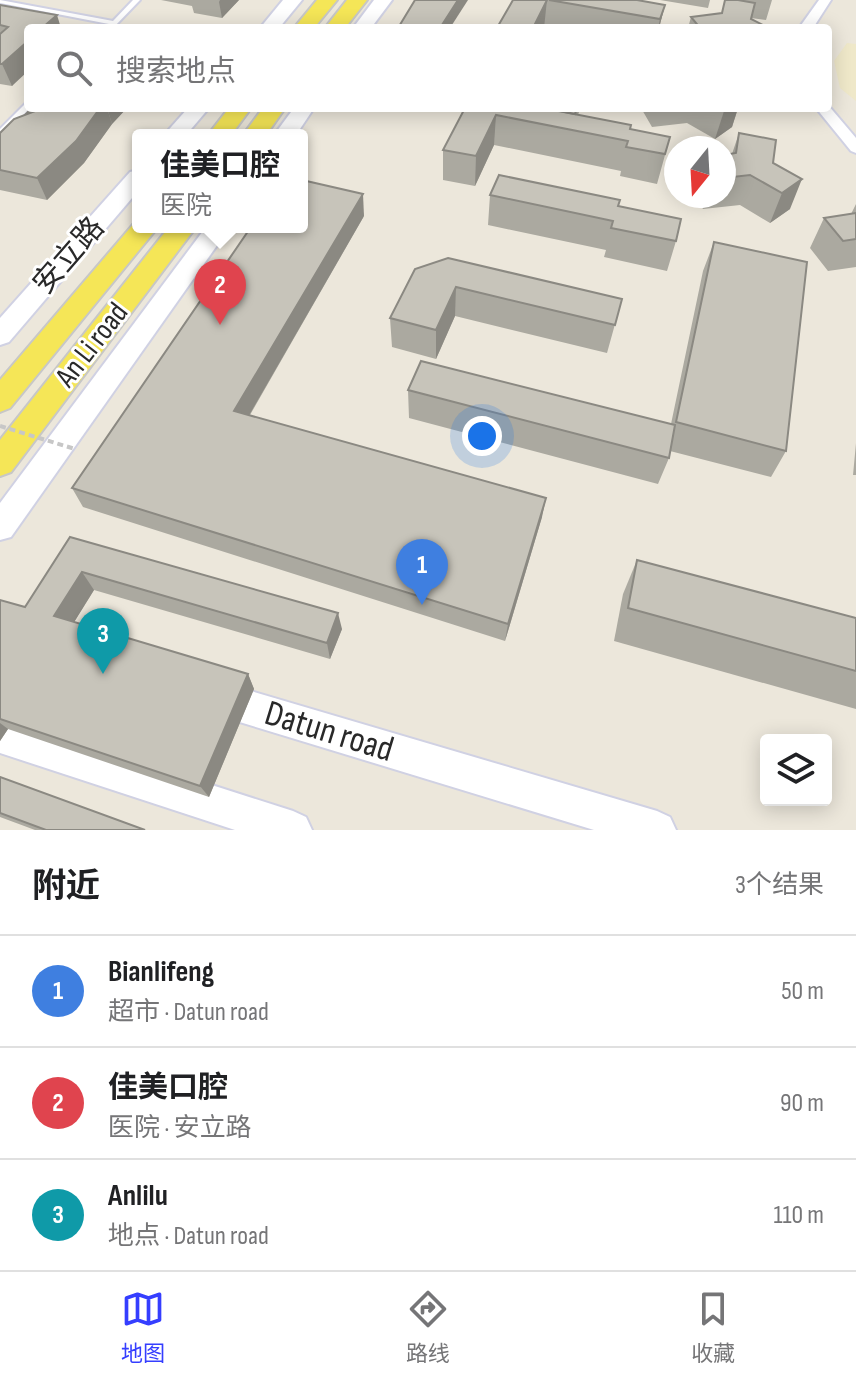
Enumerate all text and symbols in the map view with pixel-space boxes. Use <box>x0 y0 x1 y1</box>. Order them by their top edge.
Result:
search box <box>24 24 832 112</box>
icon: search <box>52 46 96 90</box>
text: 搜索地点 <box>116 54 236 90</box>
popup <box>132 129 308 233</box>
north arrow <box>664 136 736 208</box>
text: 佳美口腔 <box>160 148 280 184</box>
text: 医院 <box>160 191 212 222</box>
street label: 安立路 <box>26 210 112 302</box>
pin: 2 <box>194 259 246 325</box>
street label: An Li road <box>47 296 136 395</box>
your location <box>462 416 502 456</box>
pin: 1 <box>396 539 448 605</box>
pin: 3 <box>77 608 129 674</box>
street label: Datun road <box>260 692 398 772</box>
map controls <box>760 734 832 806</box>
button: layers <box>760 734 832 806</box>
text: 附近 <box>32 866 100 907</box>
text: 3个结果 <box>735 870 824 901</box>
text: Bianlifeng <box>108 954 214 990</box>
text: 1 <box>53 976 63 1007</box>
text: 50 m <box>781 976 824 1007</box>
text: 超市 · Datun road <box>108 997 269 1028</box>
text: 佳美口腔 <box>108 1070 228 1106</box>
text: 2 <box>52 1088 64 1119</box>
text: 90 m <box>780 1088 824 1119</box>
text: 医院 · 安立路 <box>108 1113 251 1144</box>
text: Anlilu <box>108 1178 168 1214</box>
text: 3 <box>52 1200 64 1231</box>
text: 110 m <box>773 1200 824 1231</box>
text: 地点 · Datun road <box>108 1221 269 1252</box>
tab: 地图 <box>121 1287 165 1368</box>
tab: 路线 <box>406 1287 450 1368</box>
tab: 收藏 <box>691 1287 735 1368</box>

